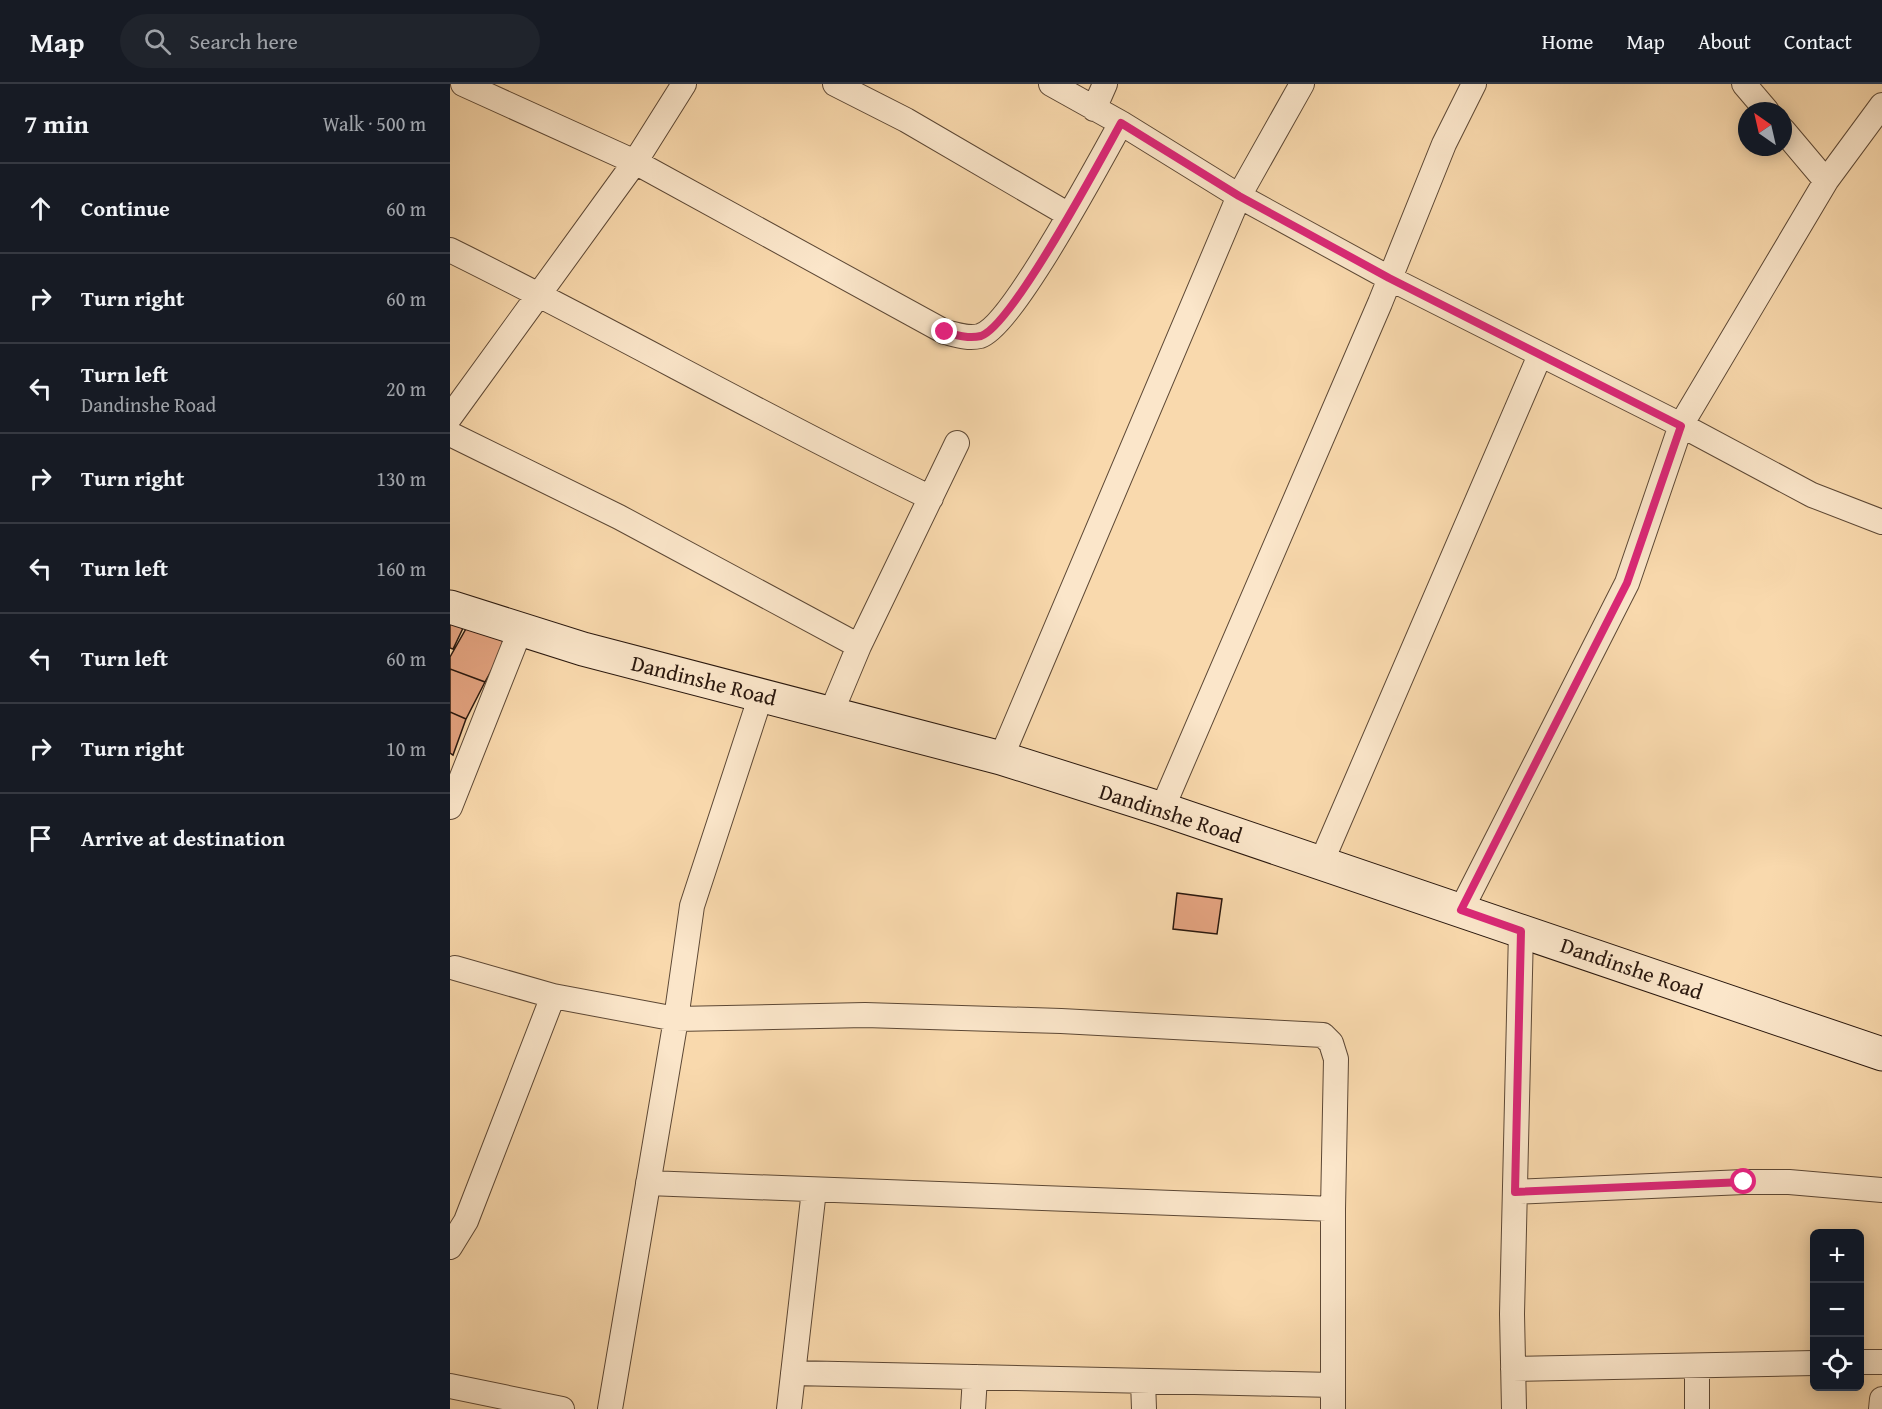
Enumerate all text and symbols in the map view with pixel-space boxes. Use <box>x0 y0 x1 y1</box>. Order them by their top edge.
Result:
search box <box>120 14 540 68</box>
text: Map <box>30 21 84 62</box>
icon: search <box>141 25 174 58</box>
text: Search here <box>189 25 298 57</box>
text: Home <box>1542 26 1593 57</box>
text: Map <box>1626 26 1665 57</box>
text: About <box>1698 26 1751 57</box>
text: Contact <box>1784 26 1852 57</box>
north arrow <box>1738 102 1792 156</box>
text: 7 min <box>24 104 89 143</box>
text: Walk · 500 m <box>323 109 426 138</box>
icon: ahead <box>24 192 57 225</box>
text: Continue <box>81 192 170 224</box>
text: 60 m <box>386 194 426 223</box>
icon: right <box>24 282 57 315</box>
text: Turn right <box>81 282 184 314</box>
text: 60 m <box>386 284 426 313</box>
route end <box>931 318 957 344</box>
text: Turn left <box>81 358 168 390</box>
icon: left <box>24 372 57 405</box>
text: 20 m <box>386 374 426 403</box>
text: Dandinshe Road <box>81 390 216 419</box>
icon: right <box>24 462 57 495</box>
text: Turn right <box>81 462 184 494</box>
text: 130 m <box>376 464 426 493</box>
icon: left <box>24 552 57 585</box>
text: Turn left <box>81 552 168 584</box>
text: 160 m <box>376 554 426 583</box>
icon: left <box>24 642 57 675</box>
text: Turn left <box>81 642 168 674</box>
text: 60 m <box>386 644 426 673</box>
street label: Dandinshe Road <box>628 646 780 714</box>
icon: right <box>24 732 57 765</box>
text: Turn right <box>81 732 184 764</box>
text: 10 m <box>386 734 426 763</box>
street label: Dandinshe Road <box>1095 775 1247 851</box>
icon: arrive <box>24 822 57 855</box>
text: Arrive at destination <box>81 822 285 854</box>
street label: Dandinshe Road <box>1557 929 1708 1007</box>
route start <box>1730 1168 1756 1194</box>
map controls <box>1810 1229 1864 1391</box>
button: + <box>1810 1229 1864 1283</box>
button: − <box>1810 1283 1864 1337</box>
button: locate <box>1810 1337 1864 1391</box>

